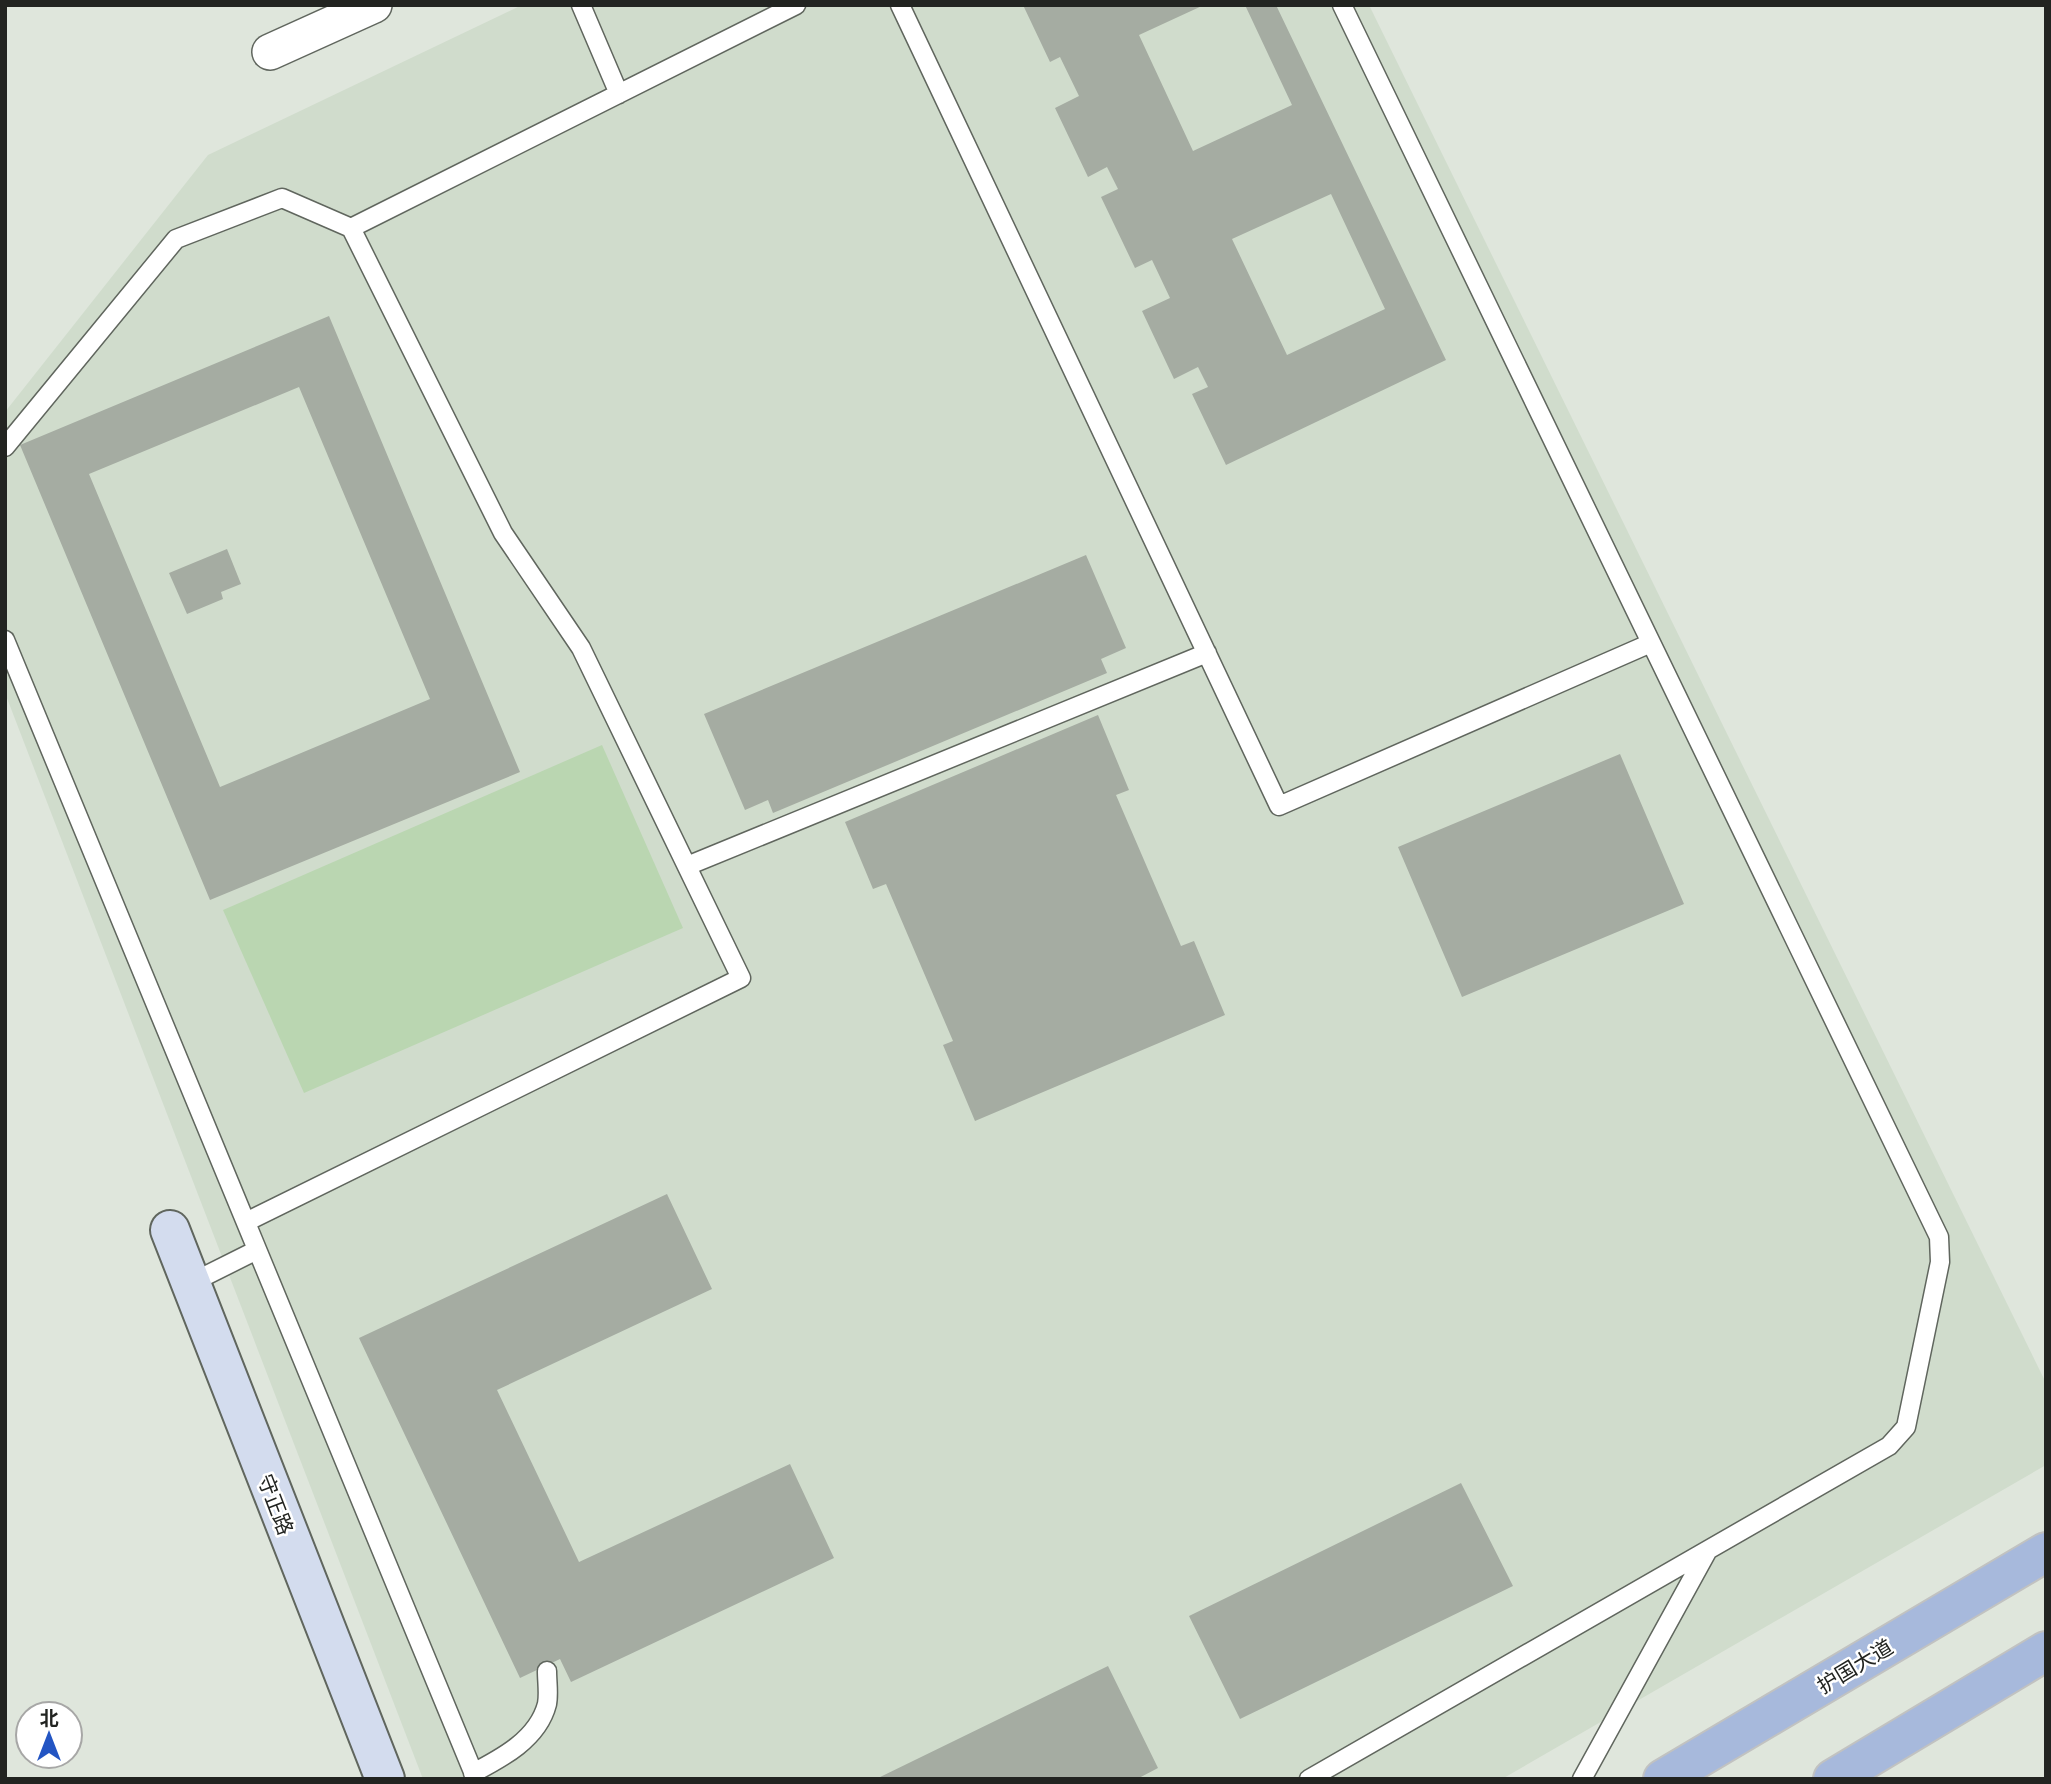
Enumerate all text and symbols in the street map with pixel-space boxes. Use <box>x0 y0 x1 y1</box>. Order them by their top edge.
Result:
street label: 守正路 <box>252 1469 302 1539</box>
street label: 护国大道 <box>1810 1631 1898 1699</box>
north arrow <box>14 1700 84 1770</box>
text: 北 <box>39 1703 59 1730</box>

